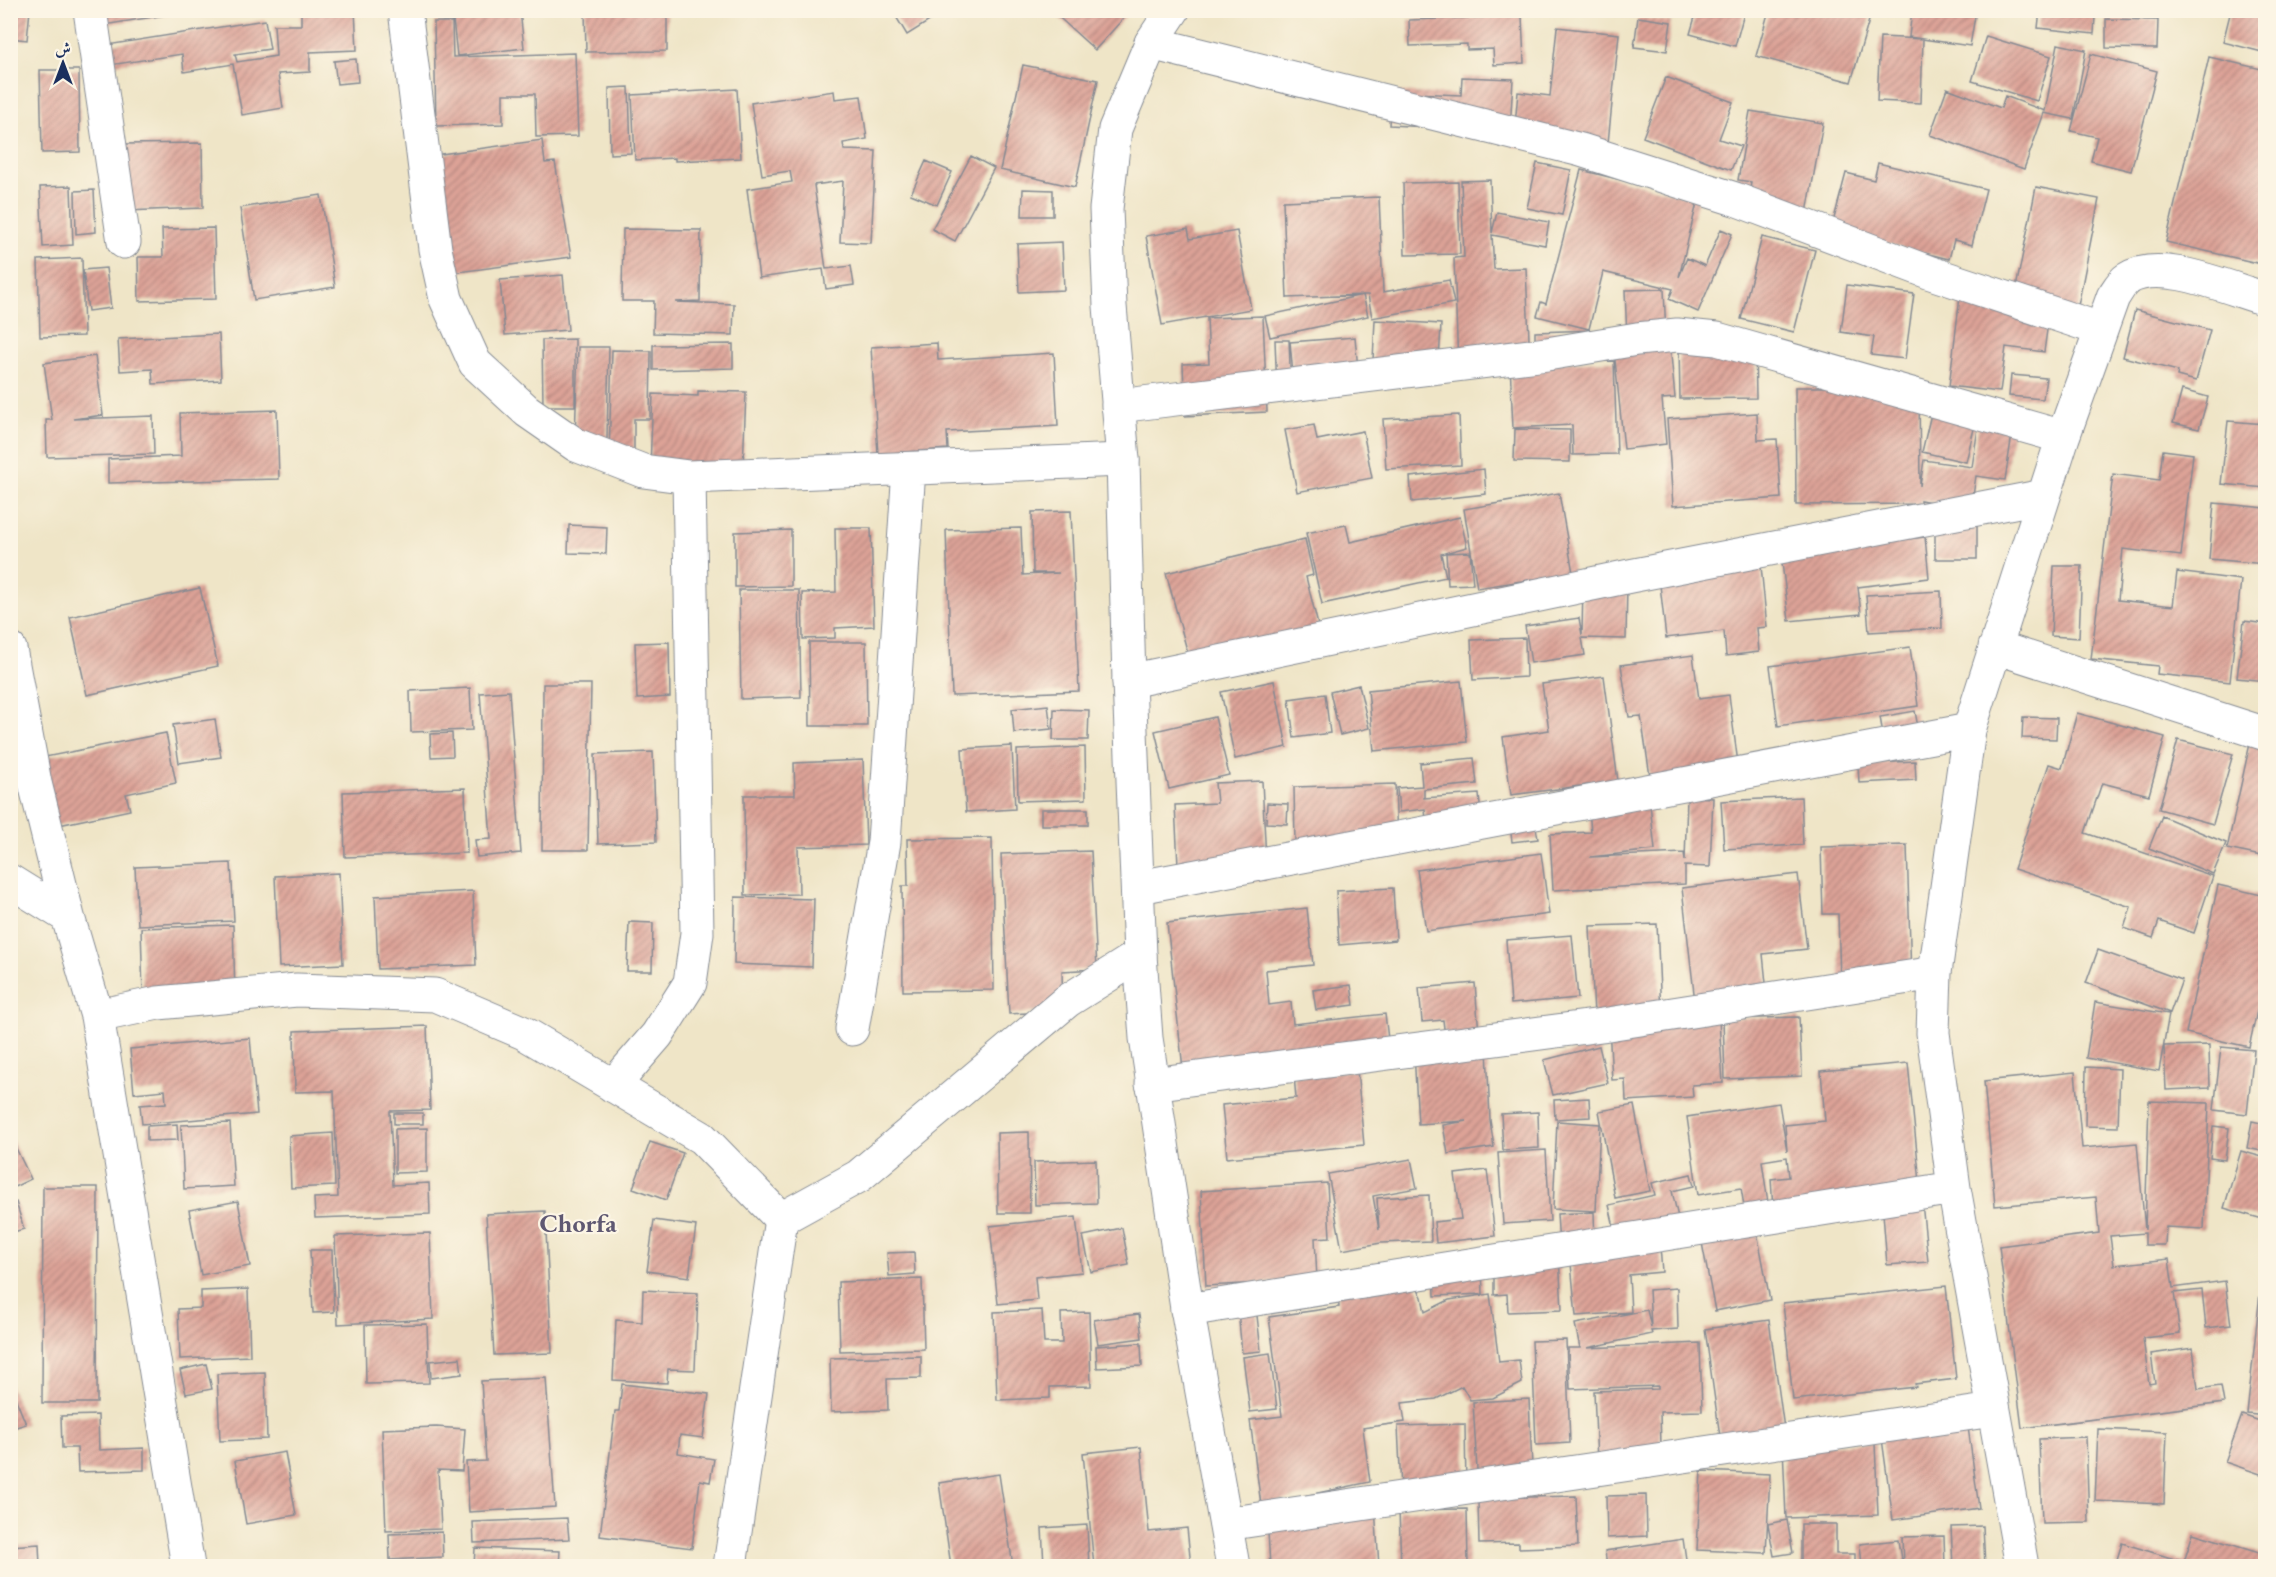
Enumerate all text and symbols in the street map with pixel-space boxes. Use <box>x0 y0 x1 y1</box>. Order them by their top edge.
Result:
north arrow <box>33 33 93 93</box>
text: ش <box>55 38 71 59</box>
district label: Chorfa <box>539 1206 617 1240</box>

